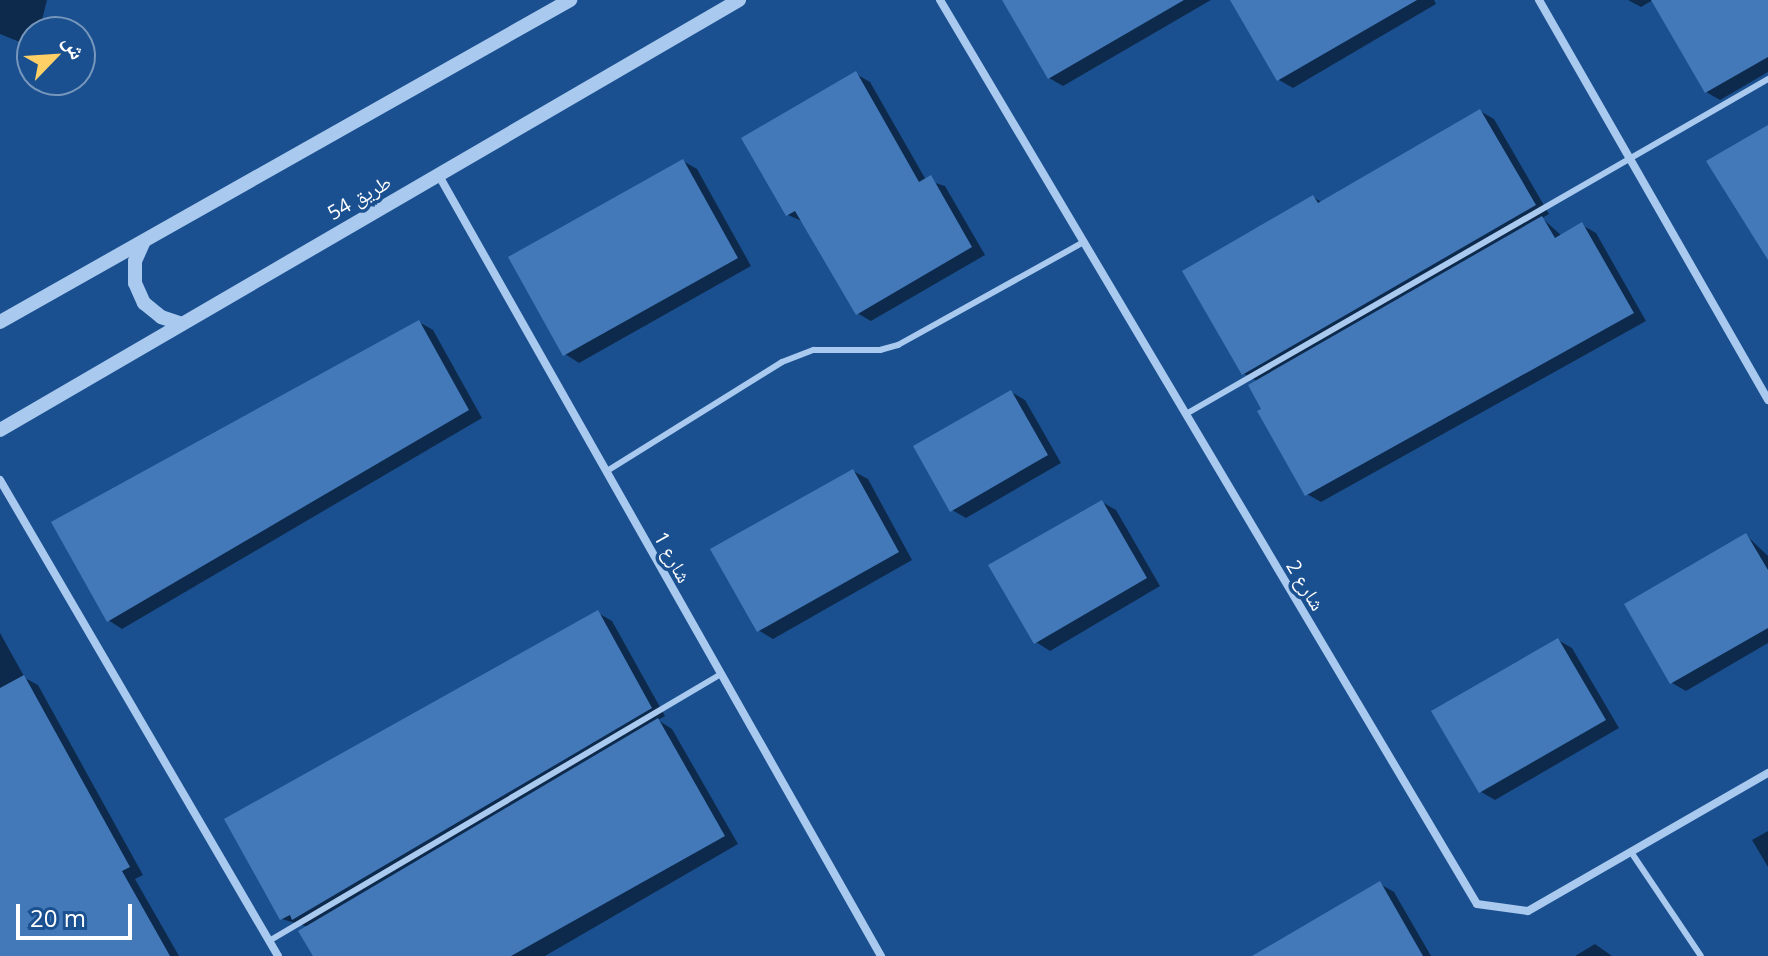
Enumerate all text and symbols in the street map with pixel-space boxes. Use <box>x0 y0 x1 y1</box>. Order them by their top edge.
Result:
north arrow <box>16 16 96 96</box>
text: ش <box>57 30 94 64</box>
street label: طريق 54 <box>323 169 395 225</box>
street label: شارع 1 <box>649 527 697 587</box>
street label: شارع 2 <box>1282 555 1330 615</box>
scale bar <box>20 888 136 938</box>
text: 20 m <box>30 901 86 934</box>

